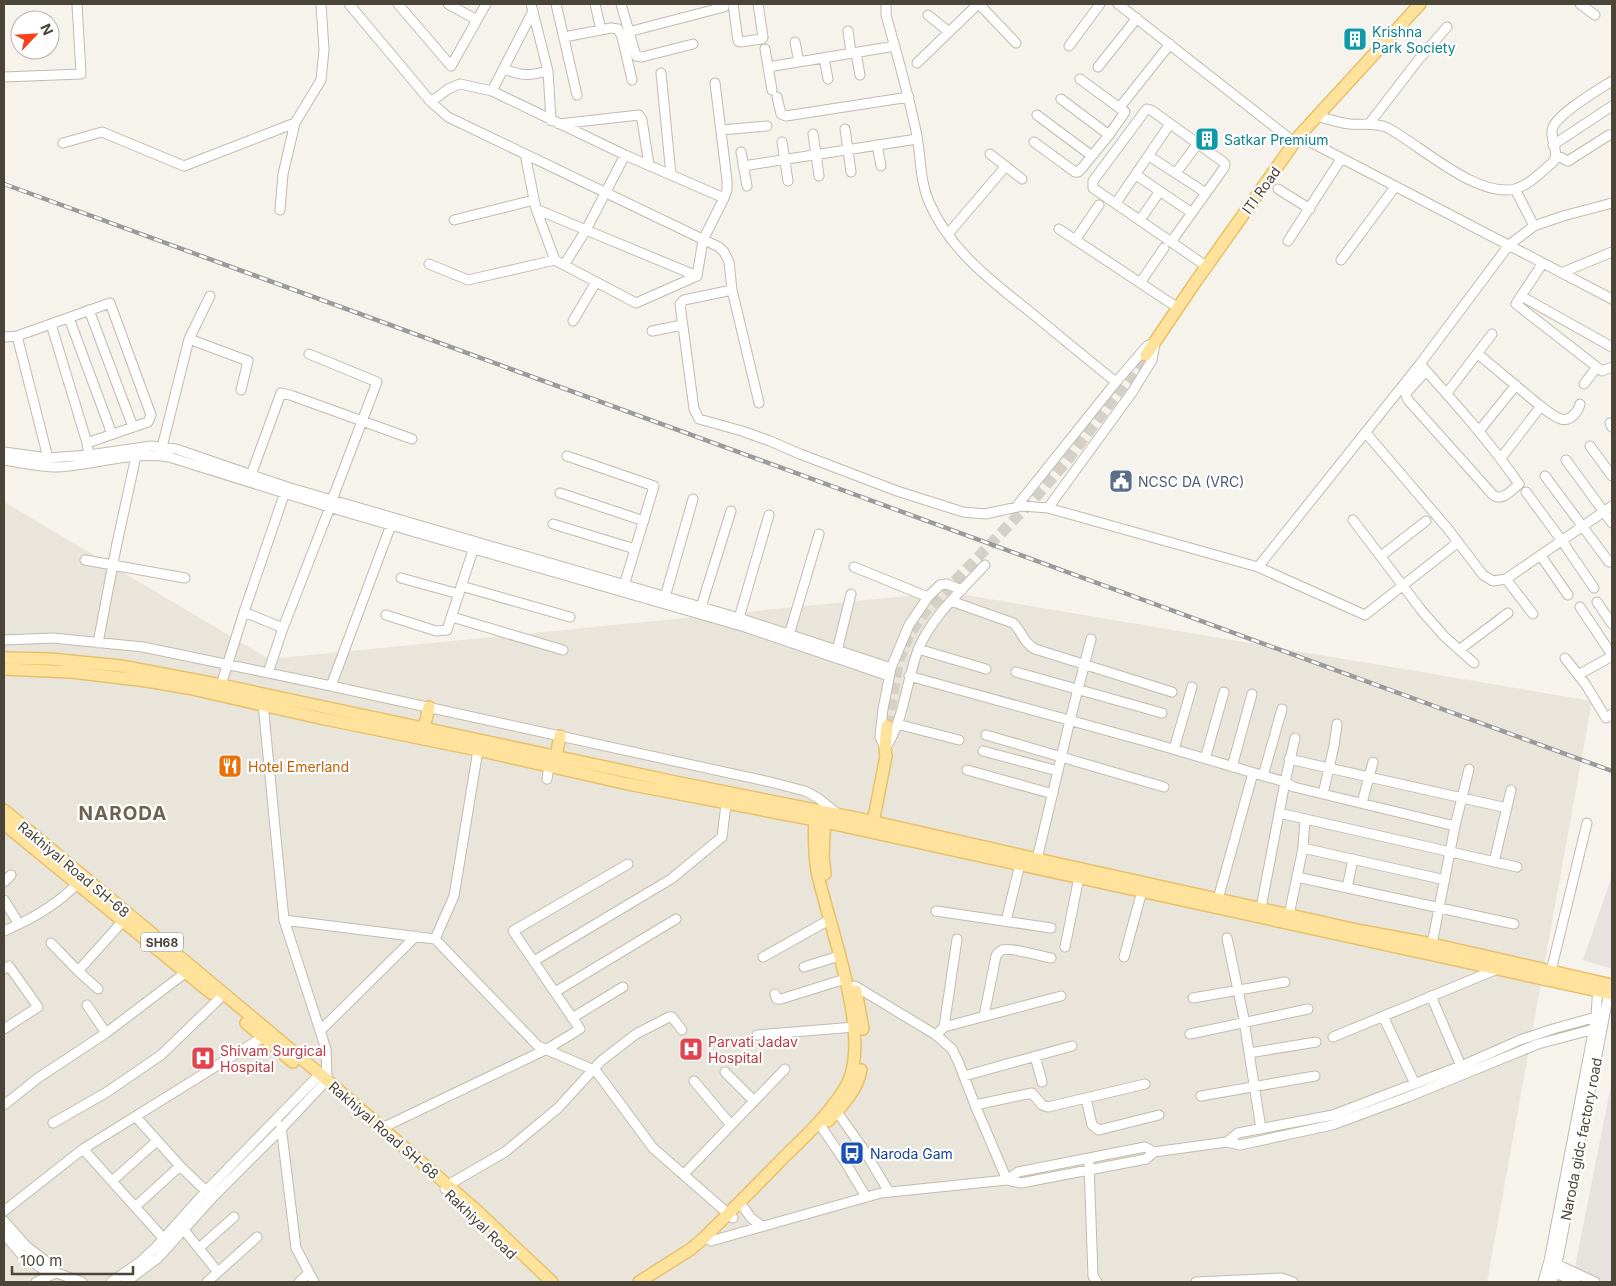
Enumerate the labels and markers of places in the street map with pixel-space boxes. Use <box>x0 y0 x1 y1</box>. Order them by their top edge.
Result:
place label: Krishna Park Society <box>1372 23 1456 56</box>
building icon: Krishna Park Society <box>1342 26 1368 52</box>
building icon: Satkar Premium <box>1194 126 1220 152</box>
place label: Satkar Premium <box>1224 131 1329 148</box>
public building icon: NCSC DA (VRC) <box>1108 468 1134 494</box>
place label: NCSC DA (VRC) <box>1138 473 1244 490</box>
restaurant icon: Hotel Emerland <box>217 753 243 779</box>
place label: Hotel Emerland <box>248 758 349 775</box>
place label: Parvati Jadav Hospital <box>708 1033 798 1066</box>
hospital icon: Parvati Jadav Hospital <box>678 1036 704 1062</box>
place label: Shivam Surgical Hospital <box>220 1042 326 1075</box>
hospital icon: Shivam Surgical Hospital <box>190 1045 216 1071</box>
bus stop icon: Naroda Gam <box>839 1140 865 1166</box>
place label: Naroda Gam <box>870 1145 953 1162</box>

